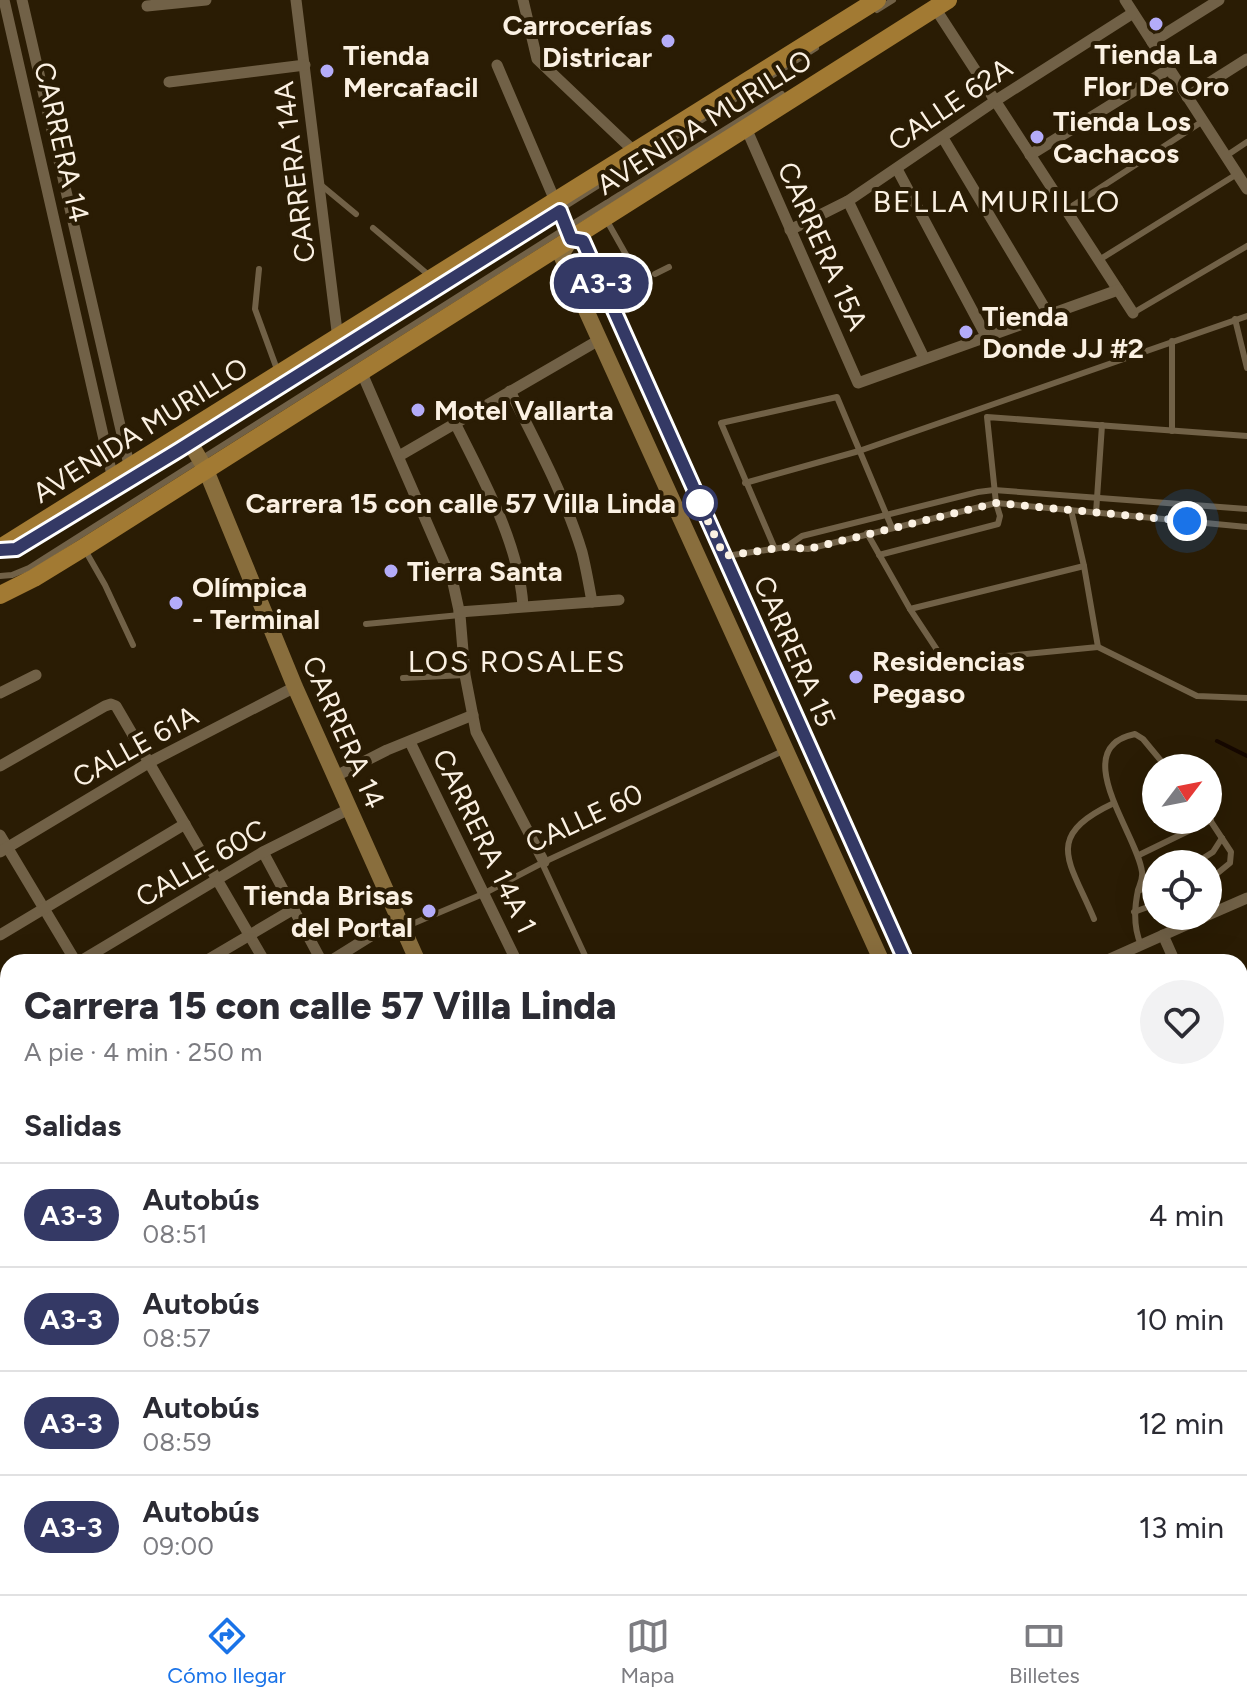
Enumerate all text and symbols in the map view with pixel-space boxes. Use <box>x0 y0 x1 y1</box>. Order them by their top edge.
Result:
place label: Carrocerías Districar <box>503 8 652 74</box>
marker: Tienda La Flor De Oro <box>1147 15 1165 33</box>
marker: Carrocerías Districar <box>659 32 677 50</box>
place label: Tienda La Flor De Oro <box>1083 37 1229 103</box>
place label: Tienda Mercafacil <box>343 38 478 104</box>
street label: AVENIDA MURILLO <box>590 42 818 202</box>
street label: CALLE 62A <box>882 50 1018 158</box>
street label: CARRERA 14 <box>27 59 97 225</box>
marker: Tienda Mercafacil <box>318 62 336 80</box>
street label: CARRERA 14A <box>266 80 322 264</box>
place label: Tienda Los Cachacos <box>1053 104 1191 170</box>
marker: Tienda Los Cachacos <box>1028 128 1046 146</box>
street label: CARRERA 15A <box>771 156 875 336</box>
district label: BELLA MURILLO <box>873 183 1121 220</box>
line badge: A3-3 <box>545 257 657 309</box>
text: A3-3 <box>570 266 632 300</box>
place label: Tienda Donde JJ #2 <box>982 299 1144 365</box>
marker: Tienda Donde JJ #2 <box>957 323 975 341</box>
street label: AVENIDA MURILLO <box>26 350 254 510</box>
place label: Motel Vallarta <box>434 393 614 427</box>
marker: Motel Vallarta <box>409 401 427 419</box>
place label: Carrera 15 con calle 57 Villa Linda <box>246 486 676 520</box>
marker: Carrera 15 con calle 57 Villa Linda <box>683 486 717 520</box>
your location <box>1167 501 1207 541</box>
place label: Tierra Santa <box>407 554 563 588</box>
marker: Tierra Santa <box>382 562 400 580</box>
place label: Olímpica - Terminal <box>192 570 320 636</box>
street label: CARRERA 15 <box>747 570 843 732</box>
marker: Olímpica - Terminal <box>167 594 185 612</box>
district label: LOS ROSALES <box>408 643 626 680</box>
place label: Residencias Pegaso <box>872 644 1025 710</box>
street label: CARRERA 14 <box>295 651 393 813</box>
marker: Residencias Pegaso <box>847 668 865 686</box>
street label: CALLE 61A <box>66 698 204 794</box>
street label: CARRERA 14A 1 <box>426 743 544 939</box>
north arrow <box>1142 754 1222 834</box>
map controls <box>1142 754 1222 930</box>
street label: CALLE 60 <box>520 776 648 860</box>
street label: CALLE 60C <box>129 812 273 914</box>
button: locate <box>1142 850 1222 930</box>
place label: Tienda Brisas del Portal <box>244 878 413 944</box>
marker: Tienda Brisas del Portal <box>420 902 438 920</box>
button: heart <box>1140 980 1224 1064</box>
text: Carrera 15 con calle 57 Villa Linda <box>24 983 617 1029</box>
text: A pie · 4 min · 250 m <box>24 1036 262 1068</box>
text: Salidas <box>24 1107 121 1144</box>
text: Autobús <box>143 1181 259 1218</box>
text: 4 min <box>1149 1197 1224 1234</box>
text: A3-3 <box>40 1198 103 1232</box>
text: 08:51 <box>143 1218 207 1250</box>
text: Autobús <box>143 1285 259 1322</box>
text: 10 min <box>1136 1301 1224 1338</box>
text: A3-3 <box>40 1302 103 1336</box>
text: 08:57 <box>143 1322 211 1354</box>
text: Autobús <box>143 1389 259 1426</box>
text: 12 min <box>1138 1405 1224 1442</box>
text: A3-3 <box>40 1406 103 1440</box>
text: 08:59 <box>143 1426 211 1458</box>
text: Autobús <box>143 1493 259 1530</box>
text: 13 min <box>1139 1509 1224 1546</box>
text: A3-3 <box>40 1510 103 1544</box>
text: 09:00 <box>143 1530 214 1562</box>
tab: Cómo llegar <box>167 1614 286 1689</box>
tab: Mapa <box>620 1614 675 1689</box>
tab: Billetes <box>1009 1614 1080 1689</box>

